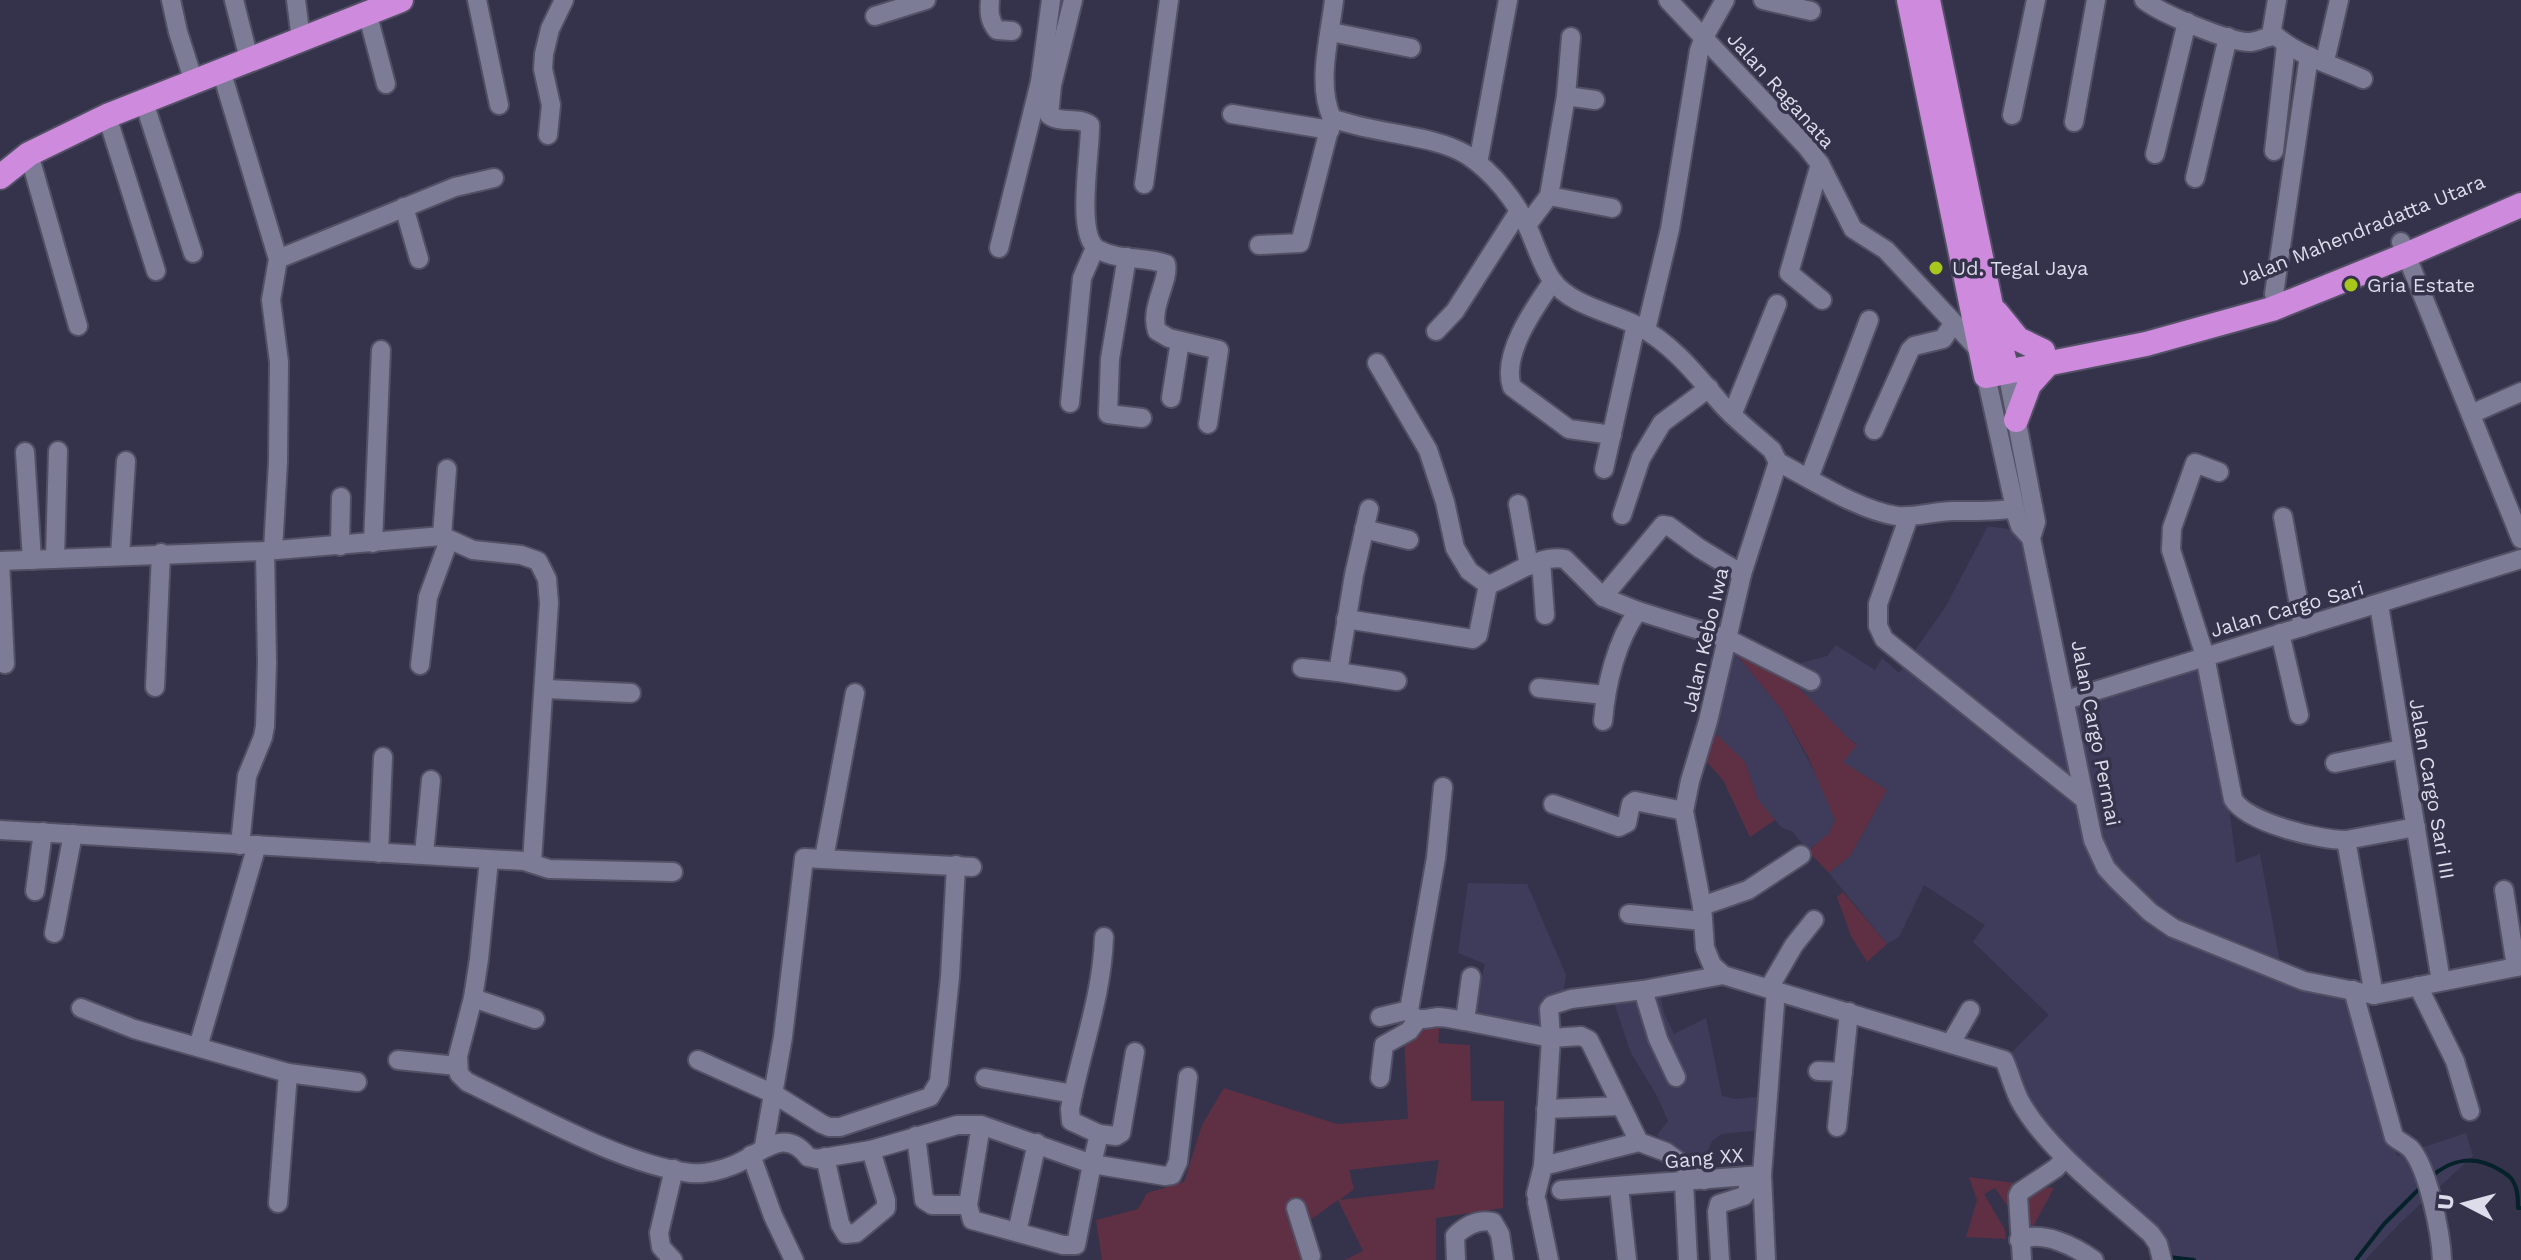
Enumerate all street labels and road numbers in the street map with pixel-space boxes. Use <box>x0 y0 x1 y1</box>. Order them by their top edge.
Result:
street label: Jalan Raganata <box>1722 27 1840 153</box>
street label: Jalan Mahendradatta Utara <box>2234 169 2488 291</box>
street label: Jalan Kebo Iwa <box>1677 565 1733 715</box>
street label: Jalan Cargo Sari <box>2208 576 2366 642</box>
street label: Jalan Cargo Permai <box>2066 638 2126 828</box>
street label: Jalan Cargo Sari III <box>2404 697 2460 881</box>
street label: Gang XX <box>1663 1143 1745 1173</box>

